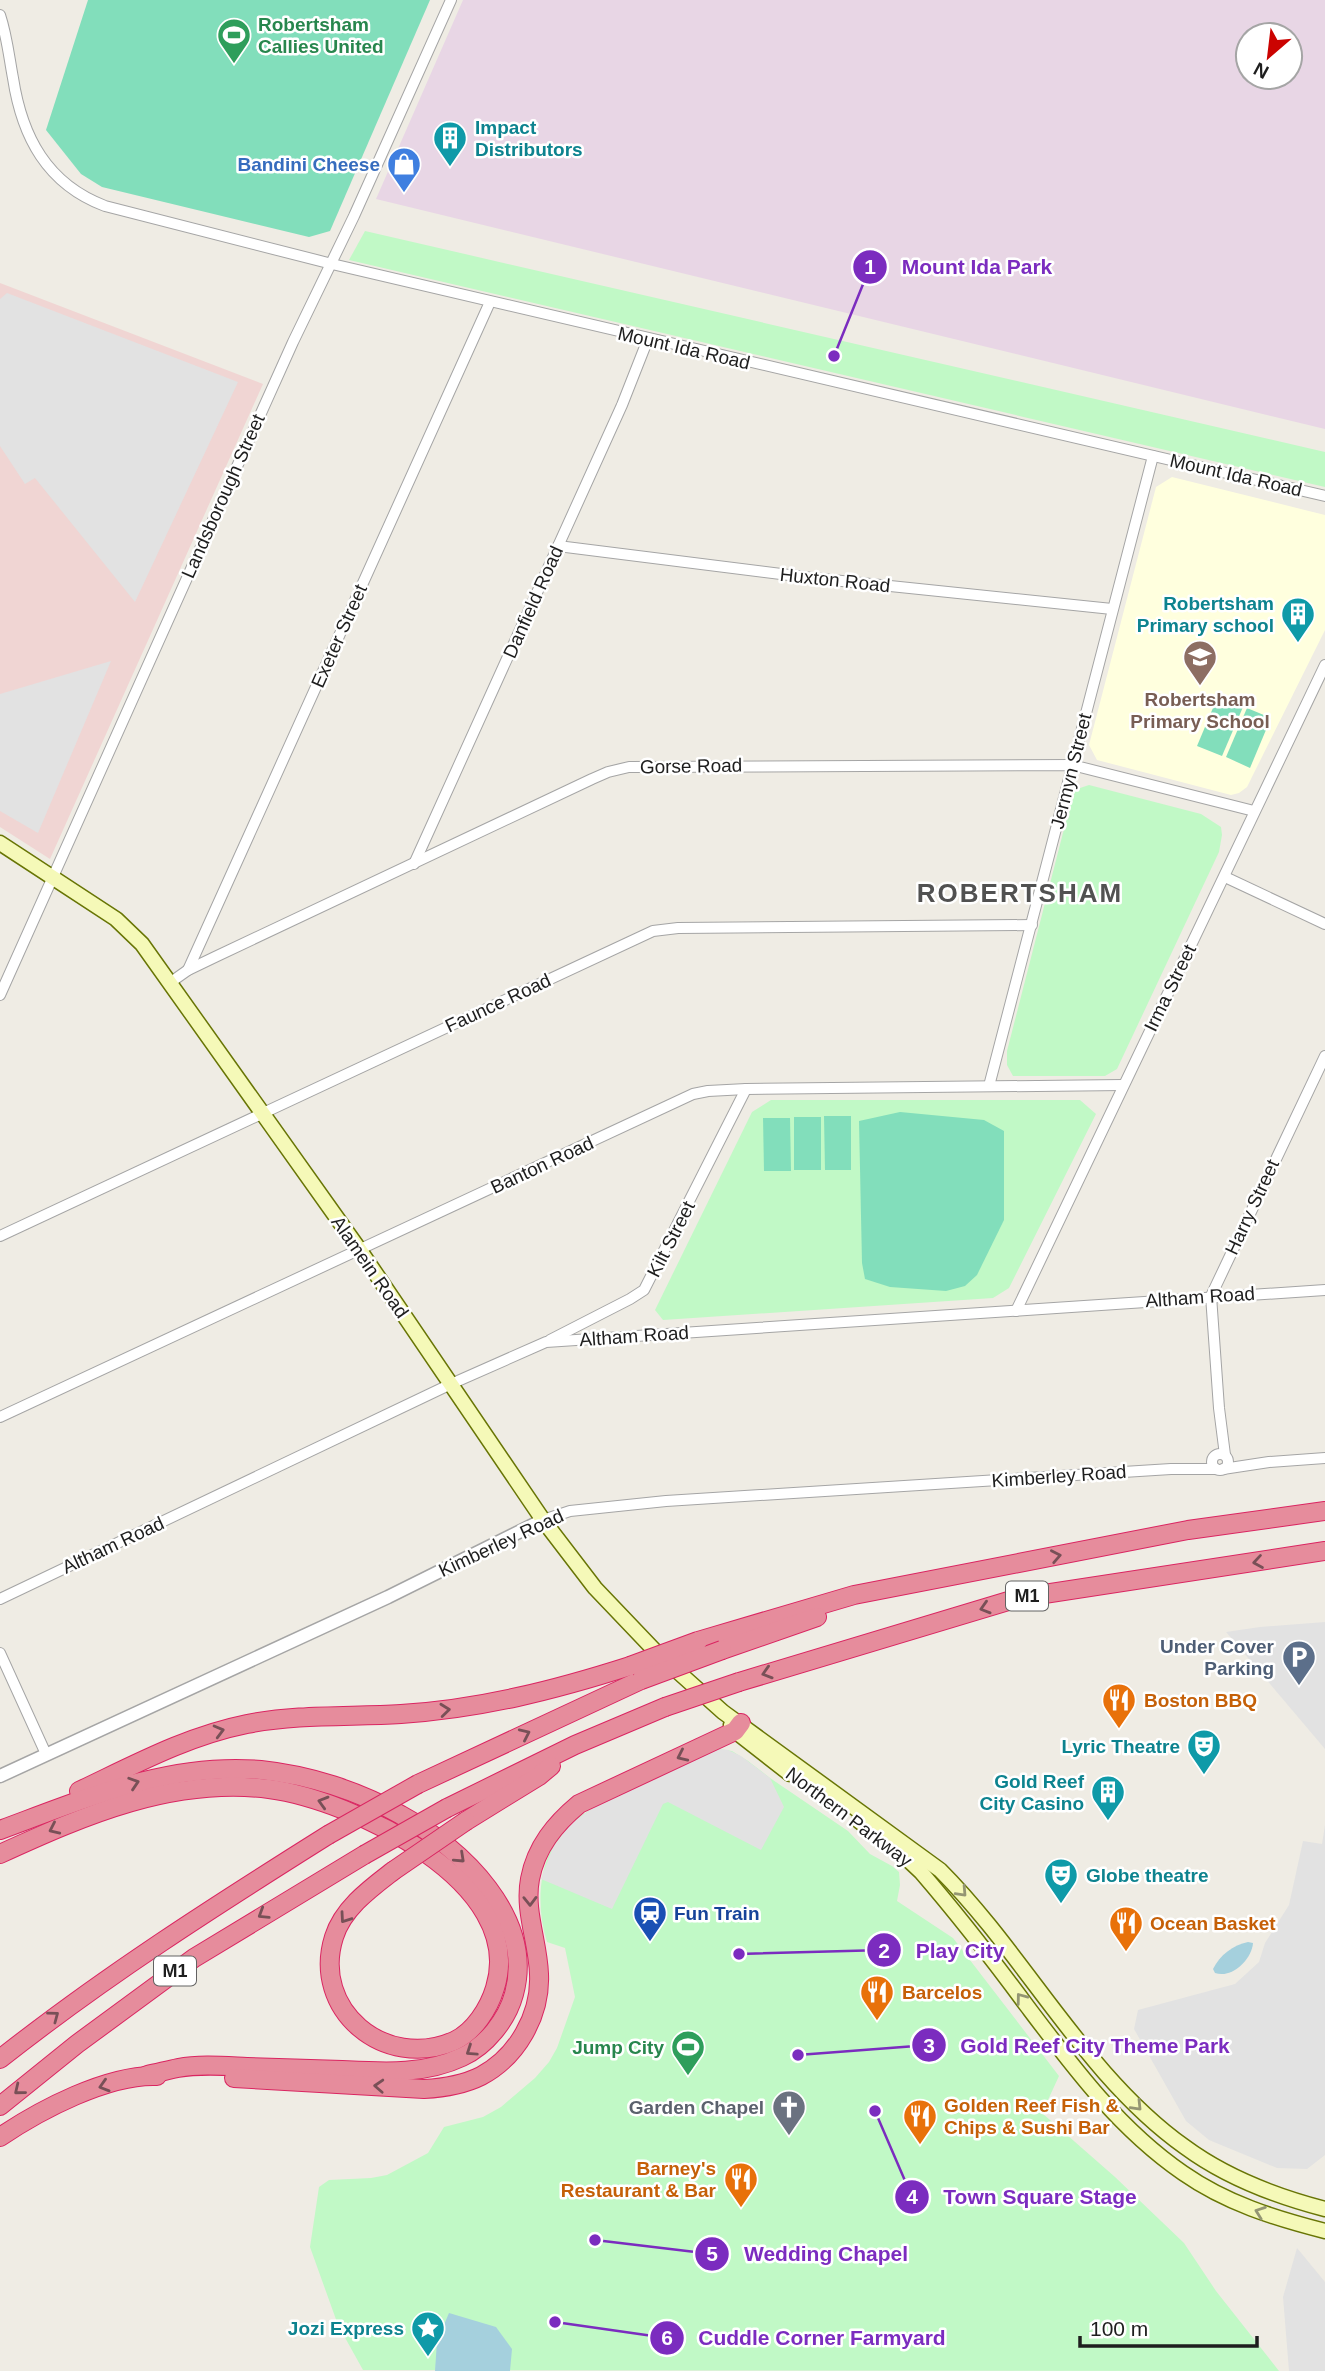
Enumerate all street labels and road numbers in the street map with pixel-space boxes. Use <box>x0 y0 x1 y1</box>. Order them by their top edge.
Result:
street label: Mount Ida Road <box>616 323 752 373</box>
street label: Landsborough Street <box>177 410 269 581</box>
street label: Mount Ida Road <box>1168 450 1304 500</box>
street label: Danfield Road <box>499 543 567 661</box>
street label: Huxton Road <box>779 564 891 596</box>
street label: Exeter Street <box>307 580 371 691</box>
street label: Jermyn Street <box>1047 710 1096 831</box>
street label: Gorse Road <box>640 755 742 777</box>
street label: Irma Street <box>1140 941 1200 1035</box>
street label: Faunce Road <box>442 969 554 1037</box>
street label: Banton Road <box>487 1132 597 1198</box>
street label: Harry Street <box>1221 1156 1283 1258</box>
street label: Kilt Street <box>643 1197 699 1280</box>
street label: Alamein Road <box>327 1212 413 1322</box>
street label: Altham Road <box>1144 1283 1256 1311</box>
street label: Altham Road <box>578 1322 690 1350</box>
street label: Kimberley Road <box>991 1461 1127 1491</box>
street label: Kimberley Road <box>435 1505 567 1581</box>
street label: Altham Road <box>59 1512 167 1578</box>
road number: M1 <box>1006 1582 1048 1610</box>
street label: Northern Parkway <box>782 1763 916 1871</box>
road number: M1 <box>154 1956 196 1985</box>

